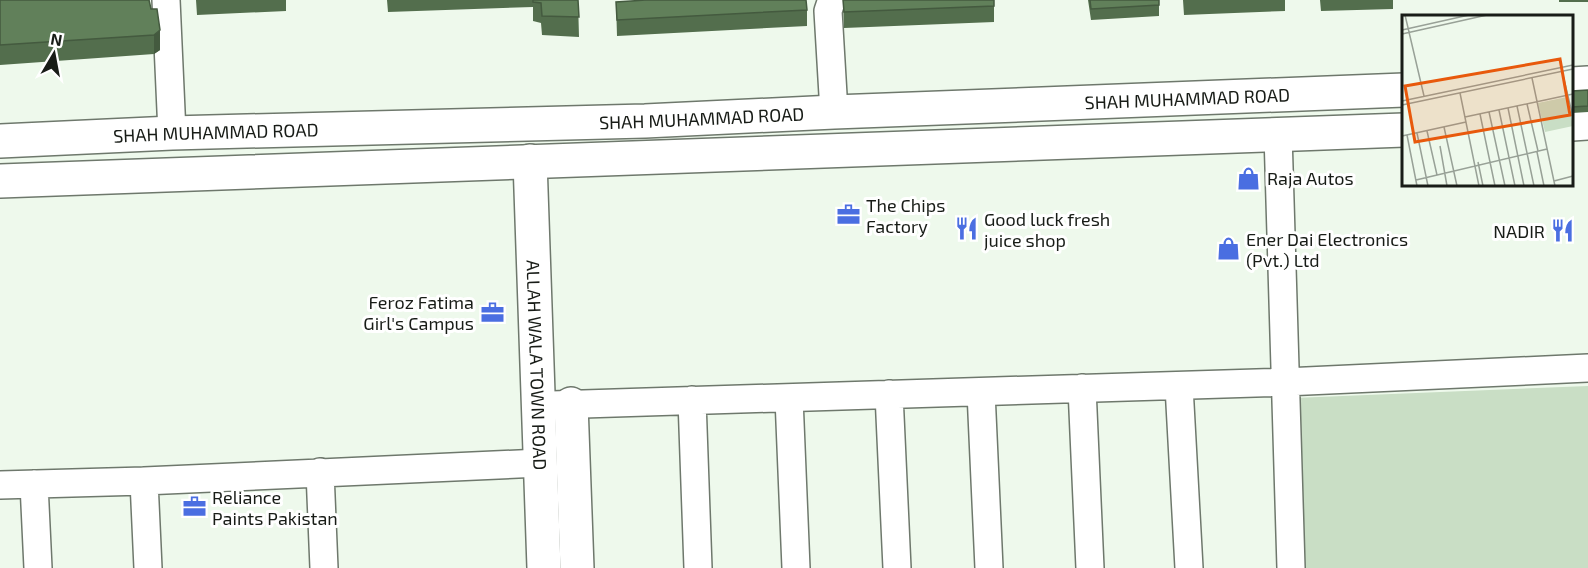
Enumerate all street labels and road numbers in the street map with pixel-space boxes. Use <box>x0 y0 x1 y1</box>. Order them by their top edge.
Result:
street label: SHAH MUHAMMAD ROAD <box>1084 83 1290 113</box>
street label: SHAH MUHAMMAD ROAD <box>599 102 805 133</box>
street label: SHAH MUHAMMAD ROAD <box>113 118 319 147</box>
street label: ALLAH WALA TOWN ROAD <box>522 259 552 470</box>

